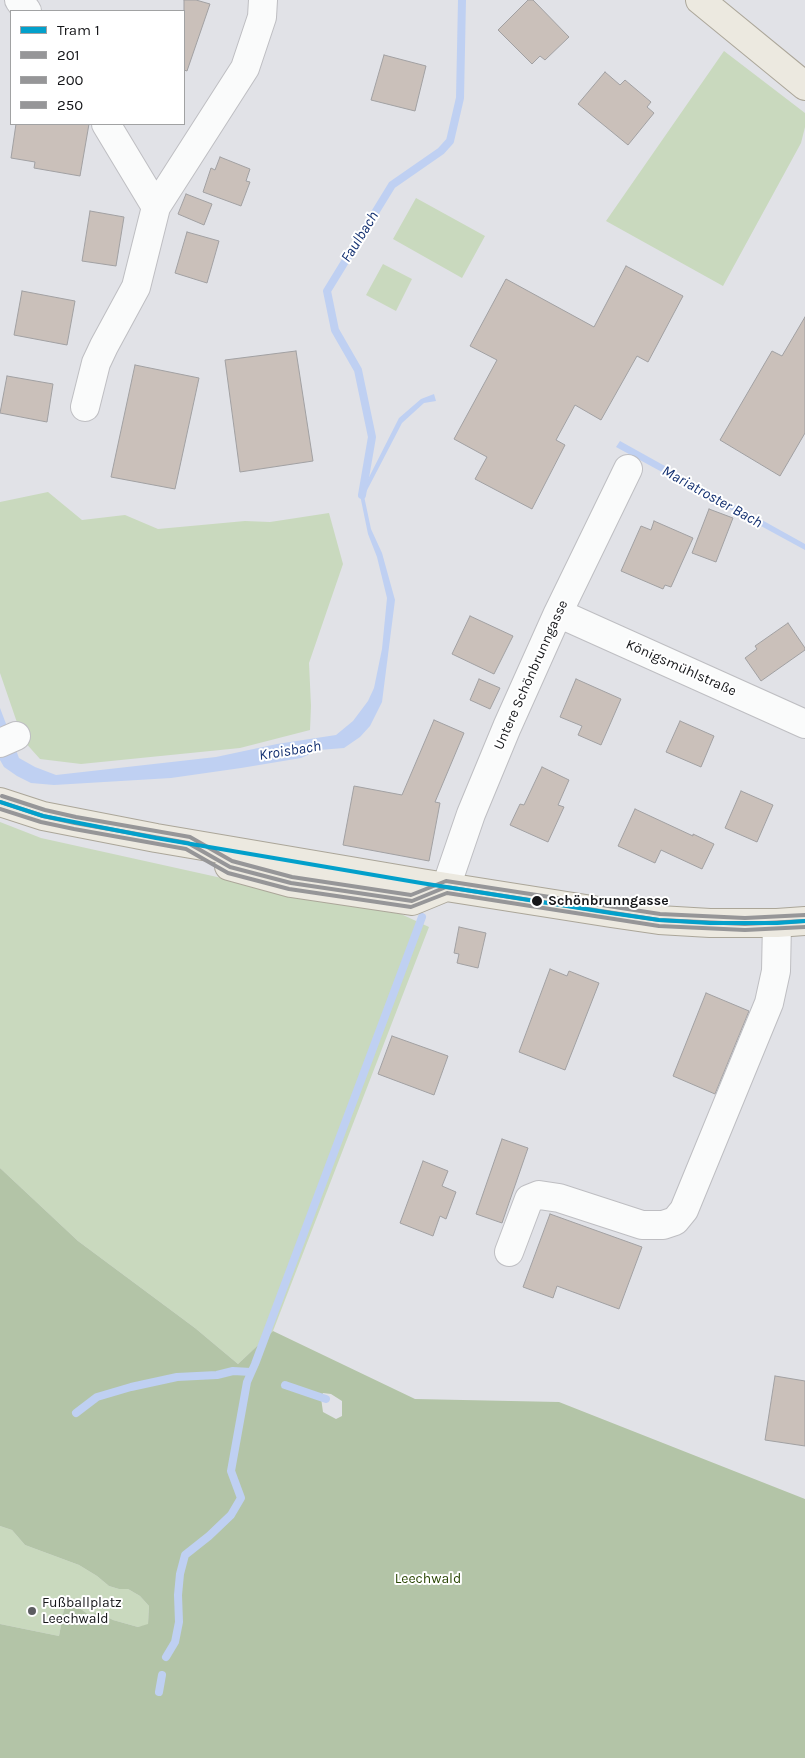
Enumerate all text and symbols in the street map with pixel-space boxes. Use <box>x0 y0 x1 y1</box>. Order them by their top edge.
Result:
legend <box>10 10 185 125</box>
text: Tram 1 <box>57 21 100 39</box>
text: 201 <box>57 46 80 64</box>
text: 200 <box>57 71 84 89</box>
text: 250 <box>57 96 83 114</box>
water label: Faulbach <box>337 208 383 266</box>
water label: Mariatroster Bach <box>659 462 765 532</box>
street label: Untere Schönbrunngasse <box>490 598 572 752</box>
street label: Königsmühlstraße <box>623 636 739 700</box>
water label: Kroisbach <box>258 737 322 765</box>
place label: Schönbrunngasse <box>548 893 669 909</box>
marker: Schönbrunngasse <box>530 894 544 908</box>
park label: Leechwald <box>395 1571 461 1587</box>
place label: Fußballplatz Leechwald <box>42 1595 122 1628</box>
marker: Fußballplatz Leechwald <box>26 1605 38 1617</box>

